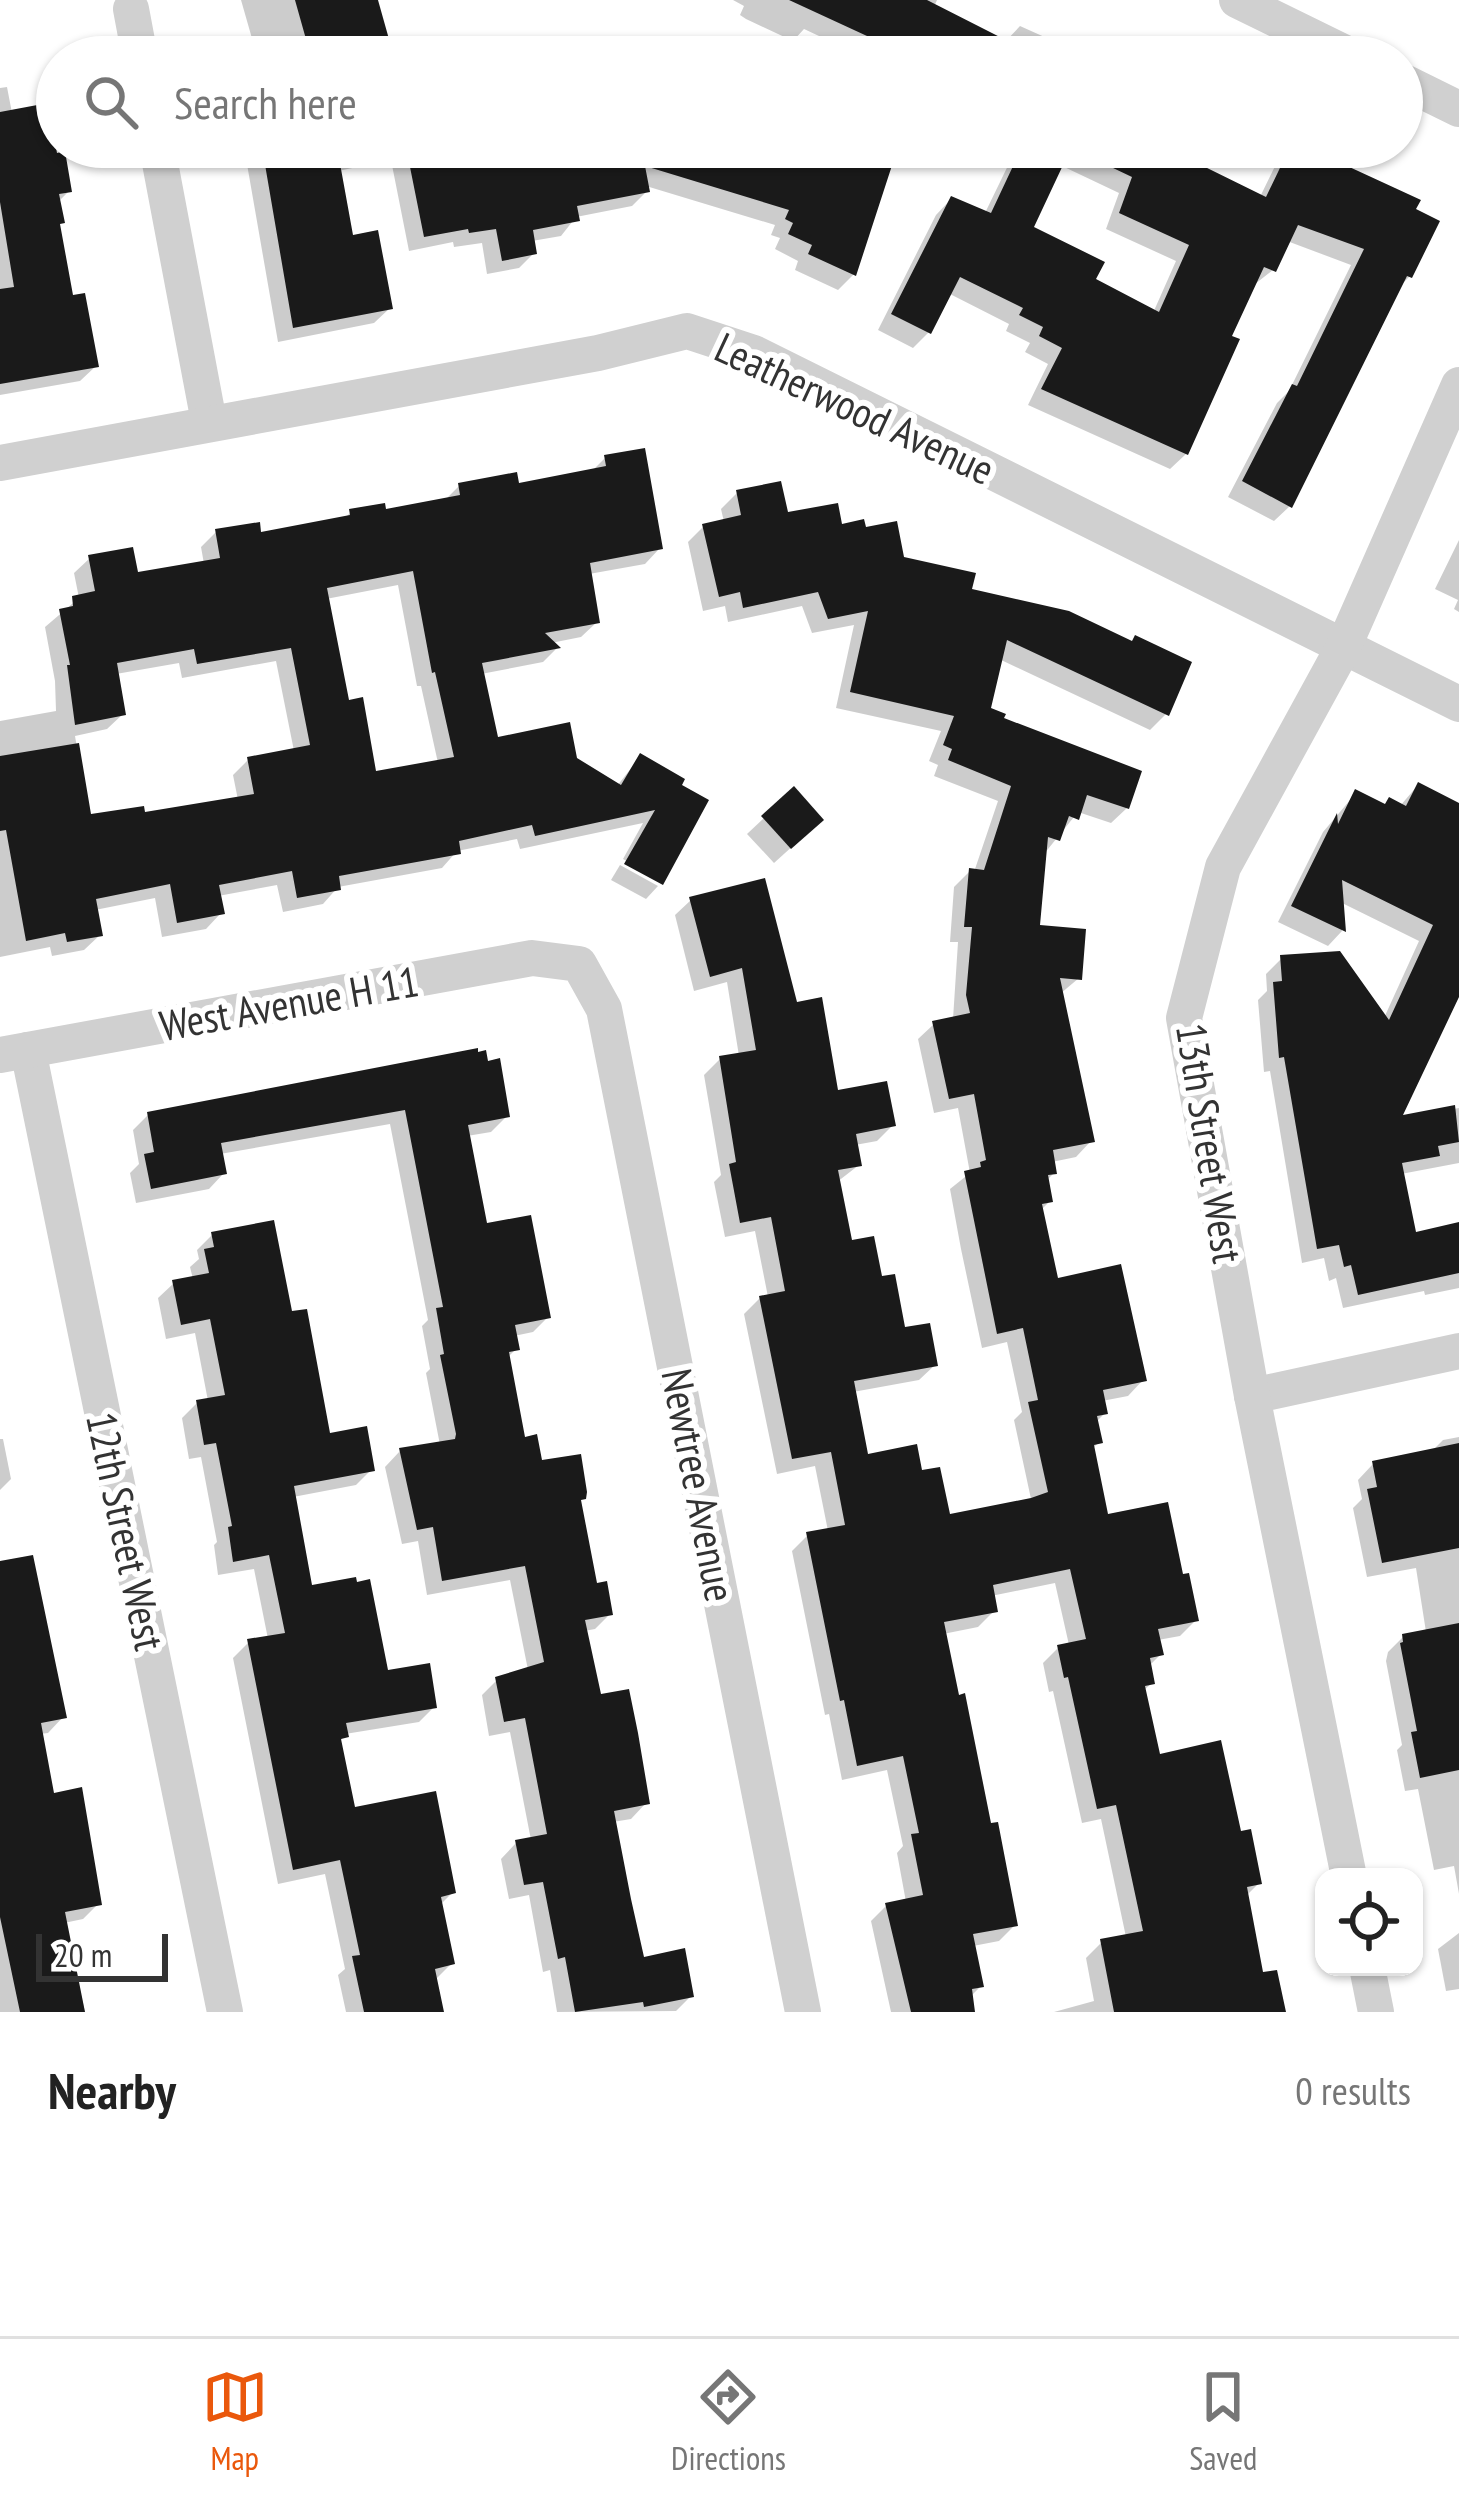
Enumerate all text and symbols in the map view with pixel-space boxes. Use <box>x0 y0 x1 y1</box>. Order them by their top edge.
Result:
search box <box>36 36 1423 168</box>
icon: search <box>78 69 144 135</box>
text: Search here <box>174 73 357 131</box>
street label: Leatherwood Avenue <box>707 319 1003 497</box>
street label: West Avenue H 11 <box>155 953 423 1053</box>
street label: 13th Street West <box>1164 1019 1256 1267</box>
street label: Newtree Avenue <box>650 1364 748 1606</box>
street label: 12th Street West <box>74 1407 178 1655</box>
map controls <box>1315 1868 1423 1976</box>
button: locate <box>1315 1868 1423 1976</box>
scale bar <box>36 1928 168 1981</box>
text: 20 m <box>54 1933 112 1976</box>
text: Nearby <box>48 2057 176 2123</box>
text: 0 results <box>1295 2065 1411 2116</box>
tab: Map <box>202 2364 268 2479</box>
tab: Directions <box>671 2364 786 2479</box>
tab: Saved <box>1189 2364 1257 2479</box>

